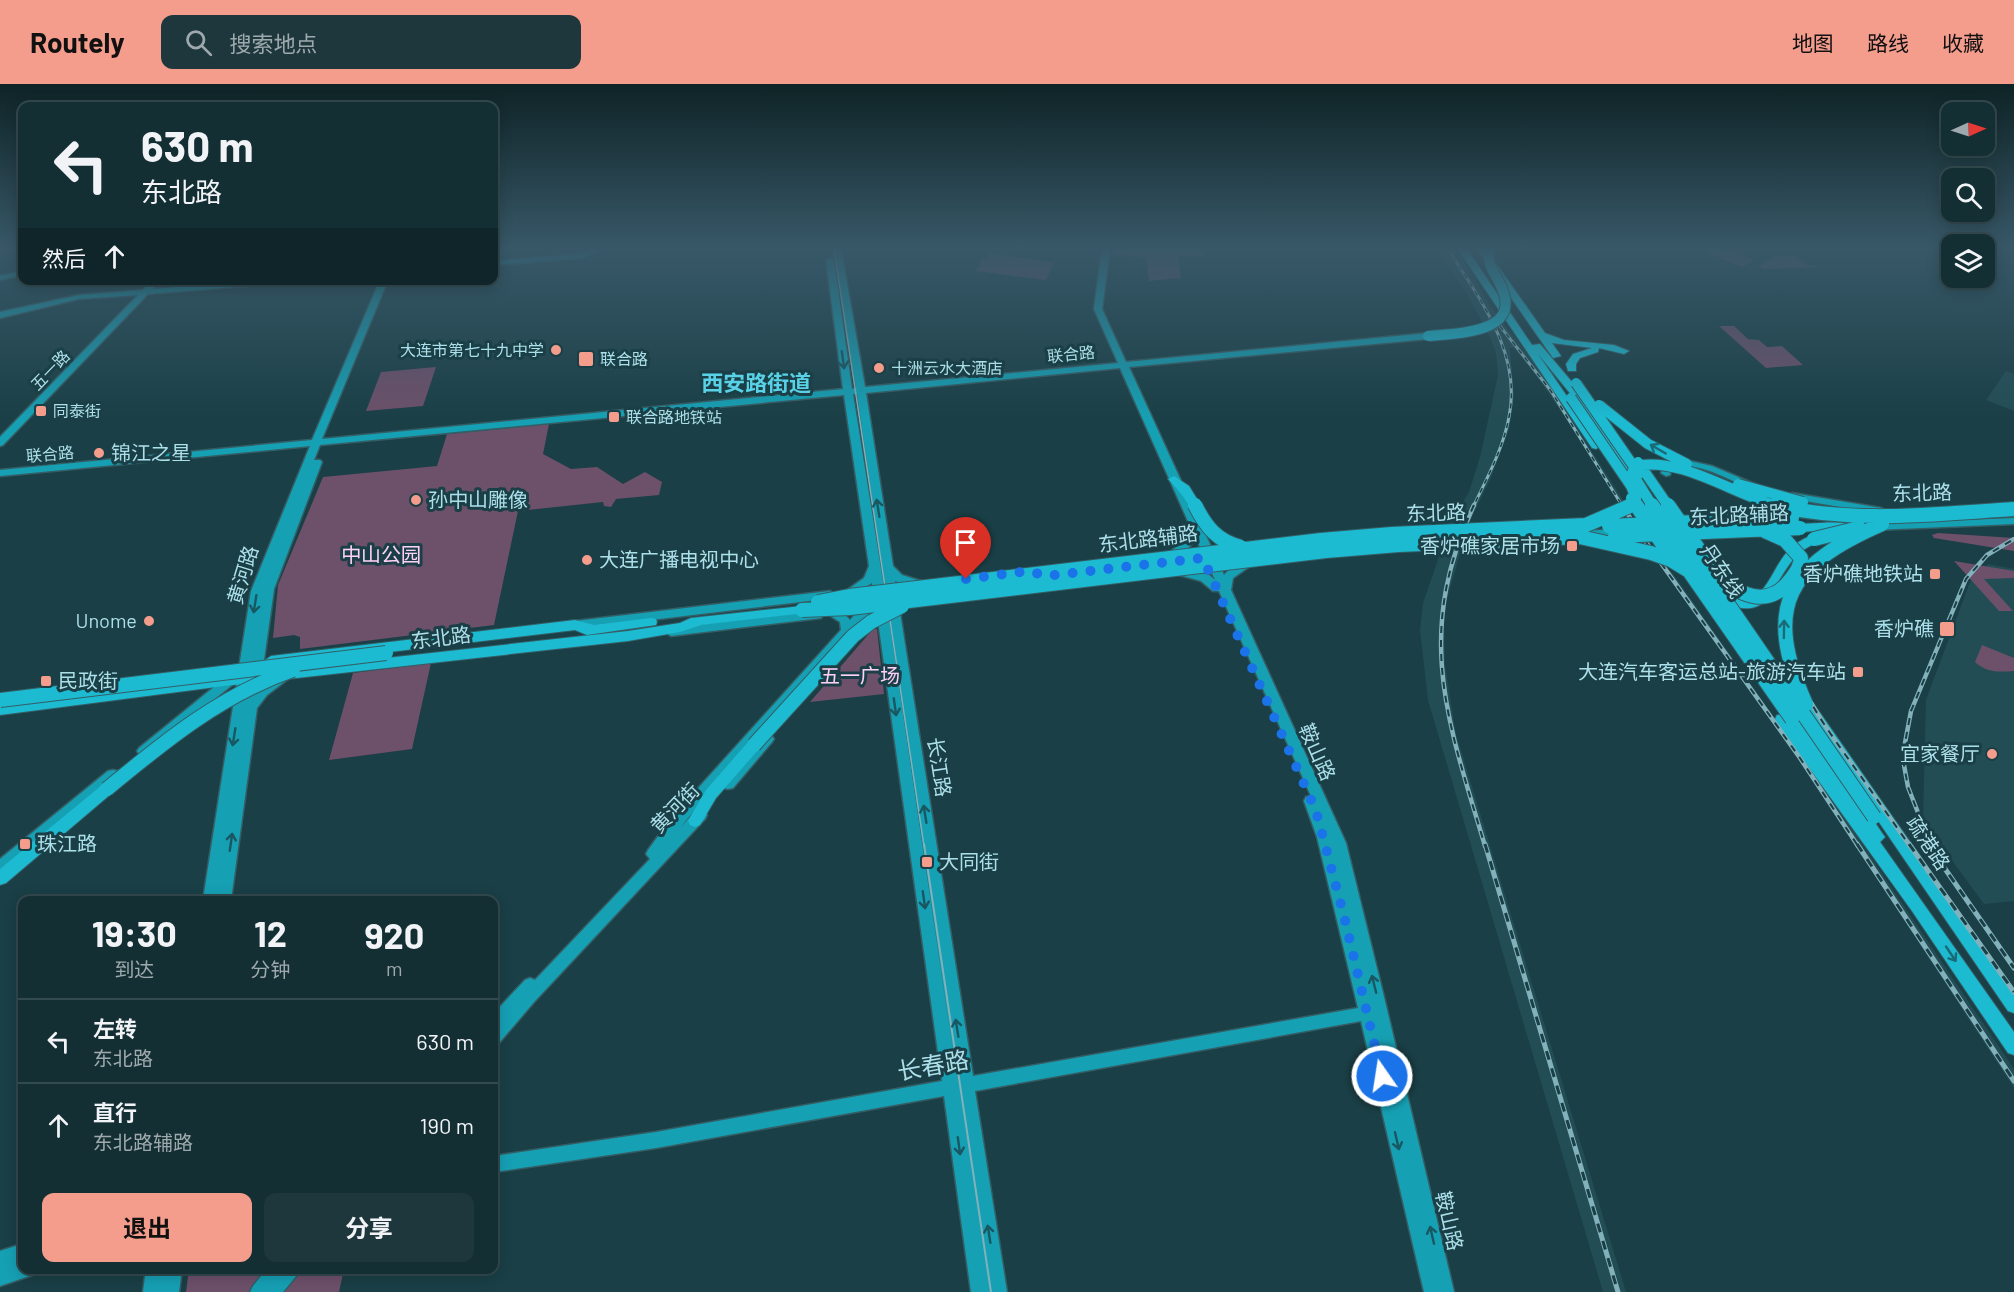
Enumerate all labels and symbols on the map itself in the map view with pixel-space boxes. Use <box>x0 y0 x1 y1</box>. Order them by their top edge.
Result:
north arrow <box>1941 102 1995 156</box>
place label: 大连市第七十九中学 <box>400 340 544 359</box>
street label: 联合路 <box>1046 342 1096 365</box>
marker: 大连市第七十九中学 <box>549 343 563 357</box>
street label: 五一路 <box>26 346 73 394</box>
place label: 联合路 <box>600 349 648 368</box>
marker: 联合路 <box>577 350 595 368</box>
one-way arrow <box>838 350 849 370</box>
place label: 十洲云水大酒店 <box>891 358 1003 377</box>
marker: 十洲云水大酒店 <box>872 361 886 375</box>
district label: 西安路街道 <box>701 369 811 395</box>
place label: 同泰街 <box>53 401 101 420</box>
marker: 同泰街 <box>34 404 48 418</box>
place label: 联合路地铁站 <box>626 407 722 426</box>
marker: 联合路地铁站 <box>607 410 621 424</box>
place label: 锦江之星 <box>111 440 191 464</box>
street label: 联合路 <box>25 442 75 465</box>
one-way arrow <box>1650 443 1667 455</box>
marker: 锦江之星 <box>92 446 106 460</box>
street label: 东北路 <box>1892 479 1952 505</box>
place label: 孙中山雕像 <box>428 487 528 511</box>
marker: 孙中山雕像 <box>409 493 423 507</box>
one-way arrow <box>872 499 883 518</box>
street label: 东北路 <box>1406 499 1466 525</box>
street label: 东北路辅路 <box>1688 499 1790 529</box>
pin <box>940 517 991 579</box>
street label: 东北路辅路 <box>1097 520 1199 556</box>
place label: 香炉礁家居市场 <box>1420 533 1560 557</box>
marker: 香炉礁家居市场 <box>1565 539 1579 553</box>
street label: 丹东线 <box>1696 539 1750 602</box>
park label: 中山公园 <box>341 542 421 566</box>
street label: 黄河路 <box>222 543 262 607</box>
place label: 大连广播电视中心 <box>599 547 759 571</box>
marker: 大连广播电视中心 <box>580 553 594 567</box>
place label: 香炉礁地铁站 <box>1803 561 1923 585</box>
marker: 香炉礁地铁站 <box>1928 567 1942 581</box>
one-way arrow <box>250 594 261 613</box>
place label: Unome <box>75 608 137 632</box>
marker: Unome <box>142 614 156 628</box>
place label: 香炉礁 <box>1874 616 1934 640</box>
one-way arrow <box>1779 619 1790 639</box>
marker: 香炉礁 <box>1938 620 1956 638</box>
street label: 东北路 <box>410 621 472 653</box>
place label: 大连汽车客运总站-旅游汽车站 <box>1578 659 1846 683</box>
park label: 五一广场 <box>820 663 900 687</box>
marker: 大连汽车客运总站-旅游汽车站 <box>1851 665 1865 679</box>
place label: 民政街 <box>58 668 118 692</box>
marker: 民政街 <box>39 674 53 688</box>
one-way arrow <box>890 697 901 716</box>
street label: 鞍山路 <box>1295 719 1341 784</box>
one-way arrow <box>228 726 239 746</box>
street label: 长江路 <box>923 735 957 798</box>
place label: 宜家餐厅 <box>1900 741 1980 765</box>
marker: 宜家餐厅 <box>1985 747 1999 761</box>
street label: 黄河街 <box>645 777 704 837</box>
one-way arrow <box>919 805 930 824</box>
street label: 疏港路 <box>1902 811 1956 874</box>
place label: 珠江路 <box>37 831 97 855</box>
one-way arrow <box>226 833 237 852</box>
marker: 珠江路 <box>18 837 32 851</box>
place label: 大同街 <box>939 849 999 873</box>
marker: 大同街 <box>920 855 934 869</box>
one-way arrow <box>918 889 929 909</box>
one-way arrow <box>1945 946 1957 962</box>
one-way arrow <box>1368 974 1380 993</box>
one-way arrow <box>951 1018 962 1038</box>
street label: 长春路 <box>895 1044 971 1085</box>
position arrow <box>1350 1044 1414 1108</box>
one-way arrow <box>1392 1131 1403 1151</box>
one-way arrow <box>954 1135 965 1155</box>
street label: 鞍山路 <box>1432 1189 1468 1253</box>
one-way arrow <box>983 1225 994 1245</box>
one-way arrow <box>1426 1226 1438 1245</box>

